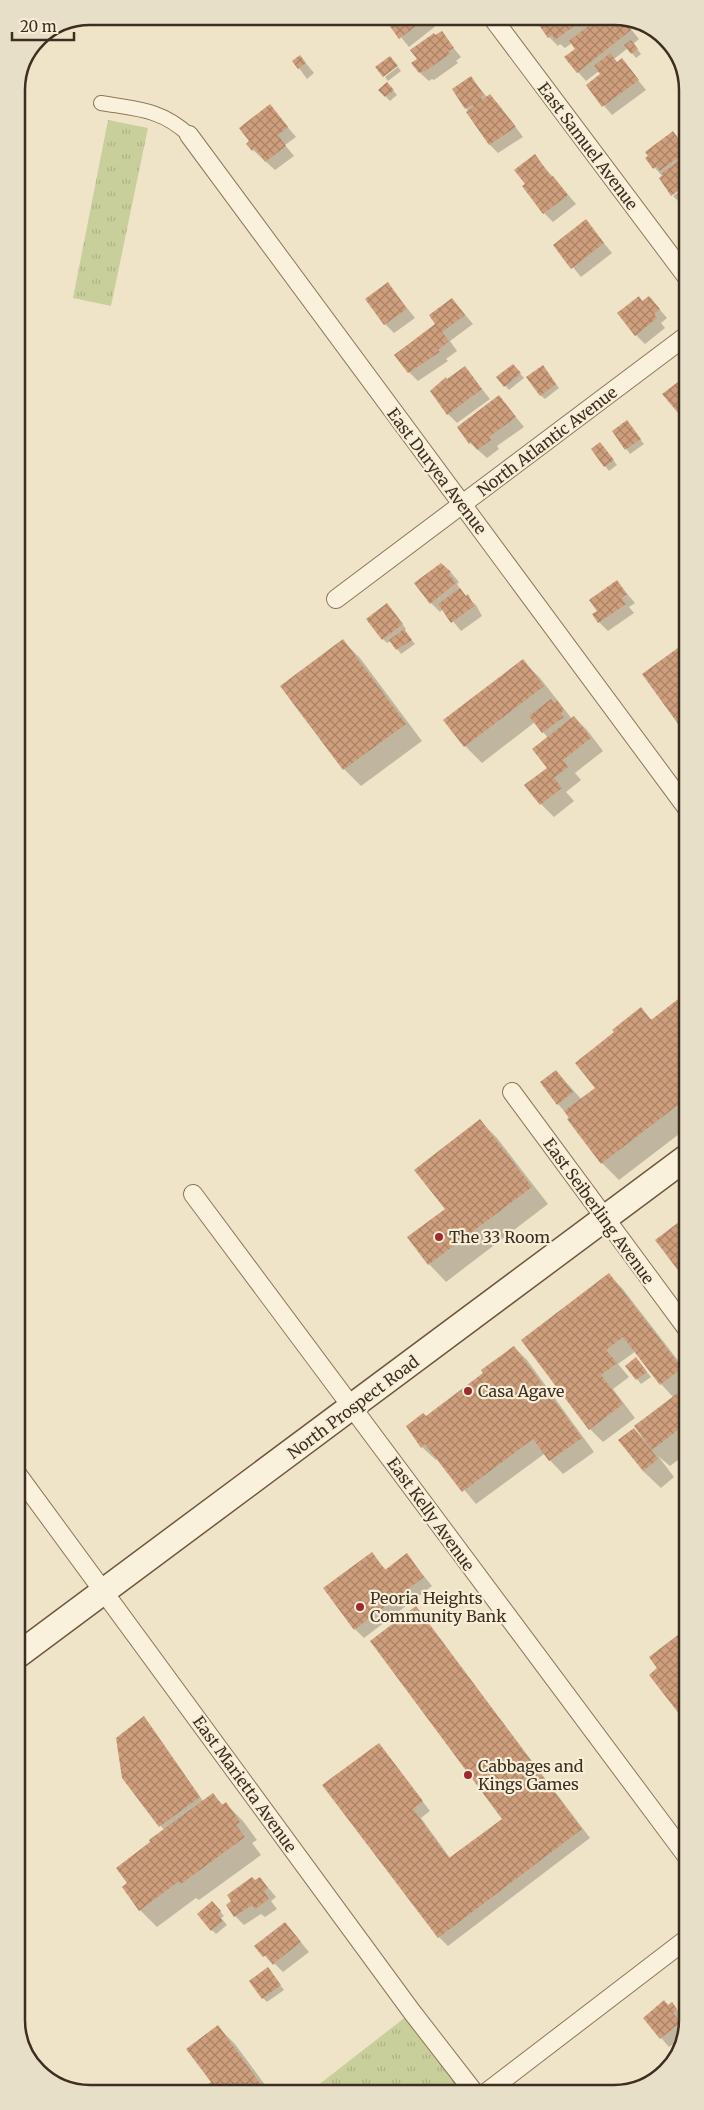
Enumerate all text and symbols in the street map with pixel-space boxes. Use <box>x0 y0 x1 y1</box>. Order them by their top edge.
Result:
scale bar <box>12 10 75 42</box>
text: 20 m <box>20 17 57 36</box>
street label: East Samuel Avenue <box>534 78 642 214</box>
street label: North Atlantic Avenue <box>473 382 621 500</box>
street label: East Duryea Avenue <box>383 404 491 538</box>
street label: East Seiberling Avenue <box>539 1134 659 1288</box>
place label: The 33 Room <box>449 1227 550 1247</box>
marker: The 33 Room <box>433 1231 445 1243</box>
street label: North Prospect Road <box>283 1351 423 1463</box>
place label: Casa Agave <box>478 1381 564 1401</box>
marker: Casa Agave <box>462 1385 474 1397</box>
street label: East Kelly Avenue <box>383 1453 479 1575</box>
place label: Peoria Heights Community Bank <box>370 1588 507 1626</box>
marker: Peoria Heights Community Bank <box>354 1601 366 1613</box>
street label: East Marietta Avenue <box>189 1712 301 1856</box>
place label: Cabbages and Kings Games <box>478 1756 584 1794</box>
marker: Cabbages and Kings Games <box>462 1769 474 1781</box>

